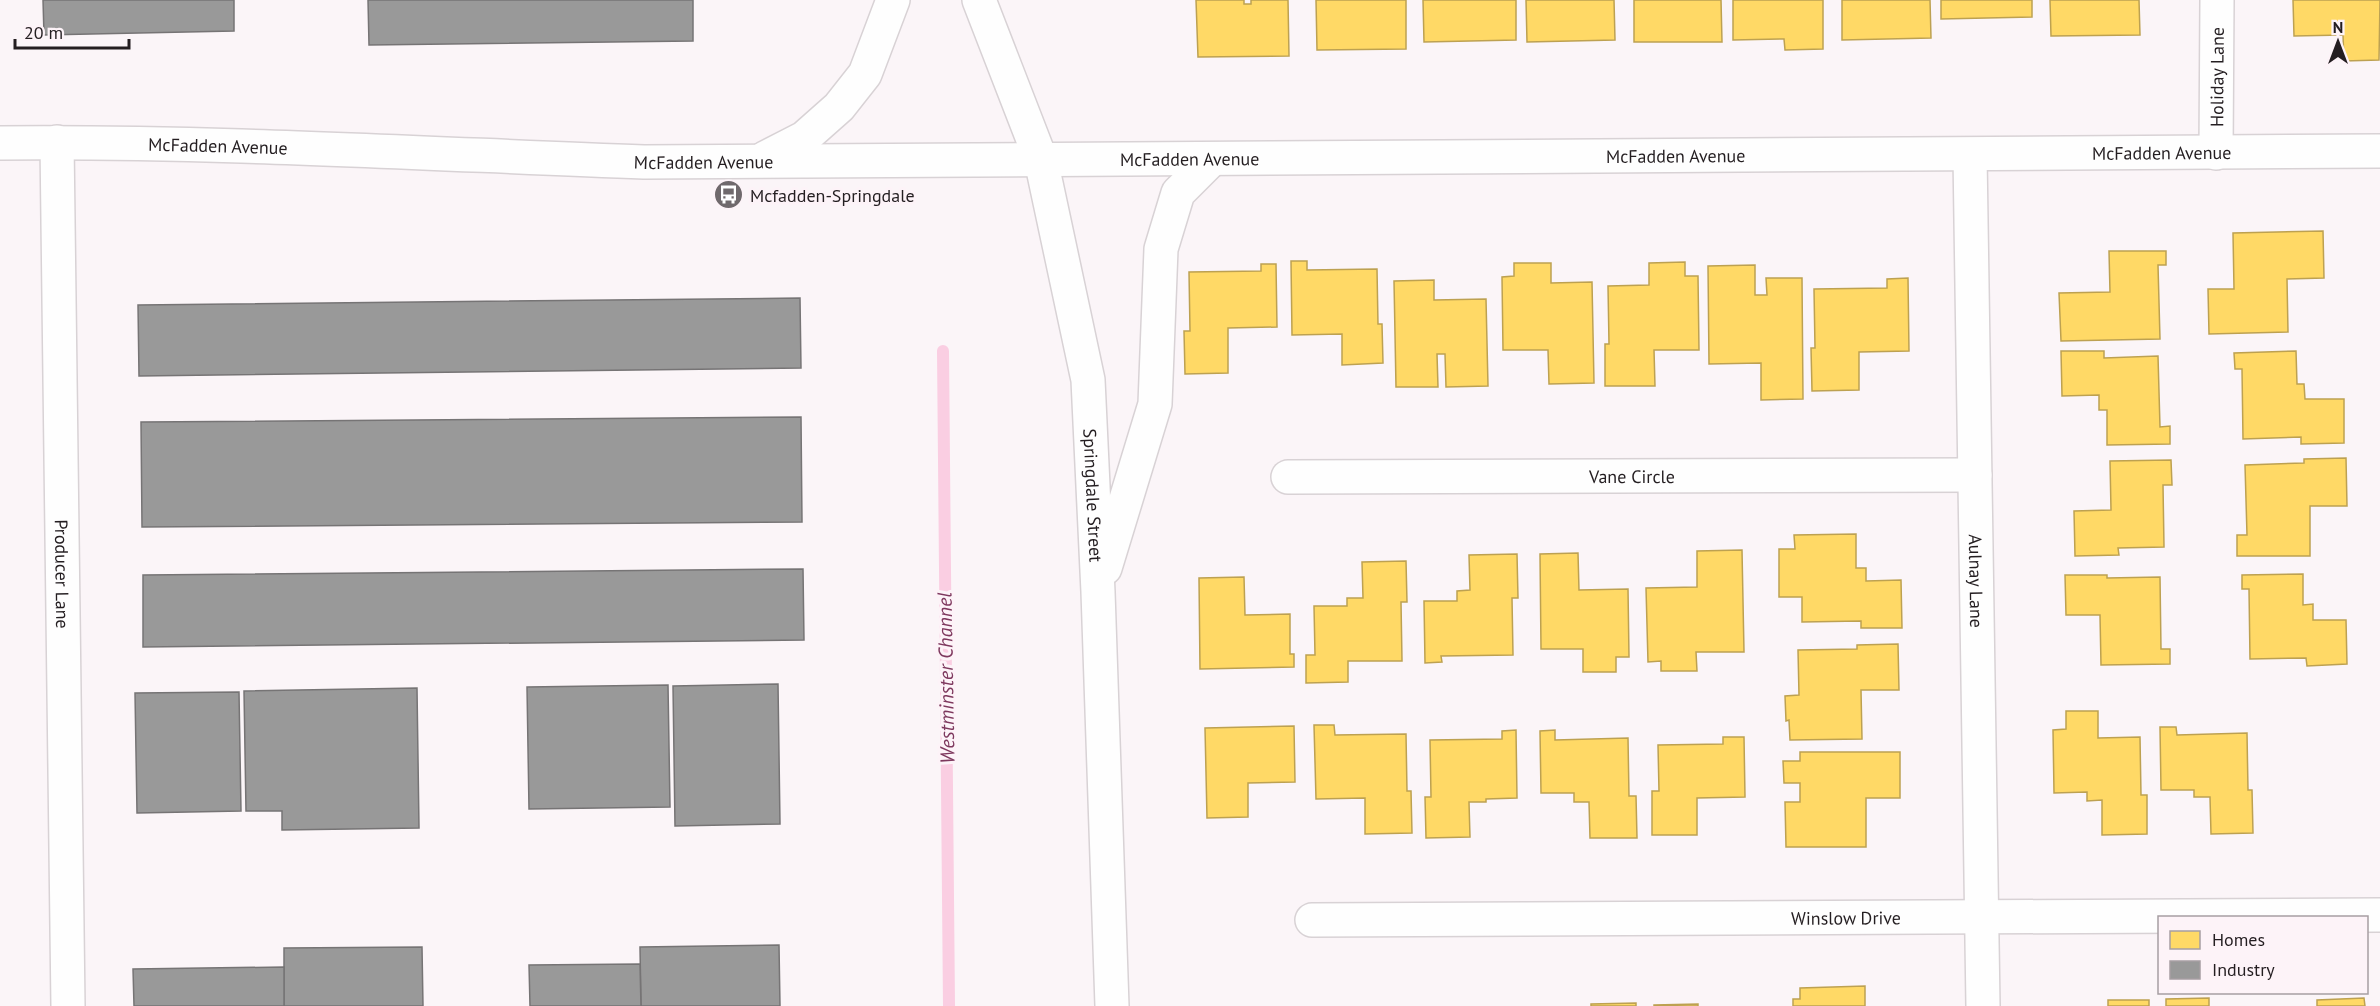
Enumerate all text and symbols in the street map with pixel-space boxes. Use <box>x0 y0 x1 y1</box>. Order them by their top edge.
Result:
scale bar <box>15 12 129 50</box>
north arrow <box>2308 12 2368 72</box>
text: N <box>2333 17 2343 37</box>
text: 20 m <box>24 21 63 44</box>
street label: Holiday Lane <box>2205 27 2228 127</box>
street label: McFadden Avenue <box>148 132 288 159</box>
street label: McFadden Avenue <box>2092 140 2231 164</box>
street label: McFadden Avenue <box>1606 144 1745 167</box>
street label: McFadden Avenue <box>1120 147 1259 170</box>
street label: McFadden Avenue <box>633 150 773 174</box>
bus stop icon: Mcfadden-Springdale <box>713 179 745 211</box>
place label: Mcfadden-Springdale <box>750 184 915 207</box>
street label: Springdale Street <box>1079 428 1108 563</box>
street label: Vane Circle <box>1588 464 1675 488</box>
street label: Producer Lane <box>50 519 75 629</box>
street label: Aulnay Lane <box>1964 534 1989 628</box>
water label: Westminster Channel <box>931 591 960 764</box>
street label: Winslow Drive <box>1791 906 1901 929</box>
legend <box>2158 916 2368 994</box>
text: Homes <box>2212 928 2265 951</box>
text: Industry <box>2212 958 2275 981</box>

